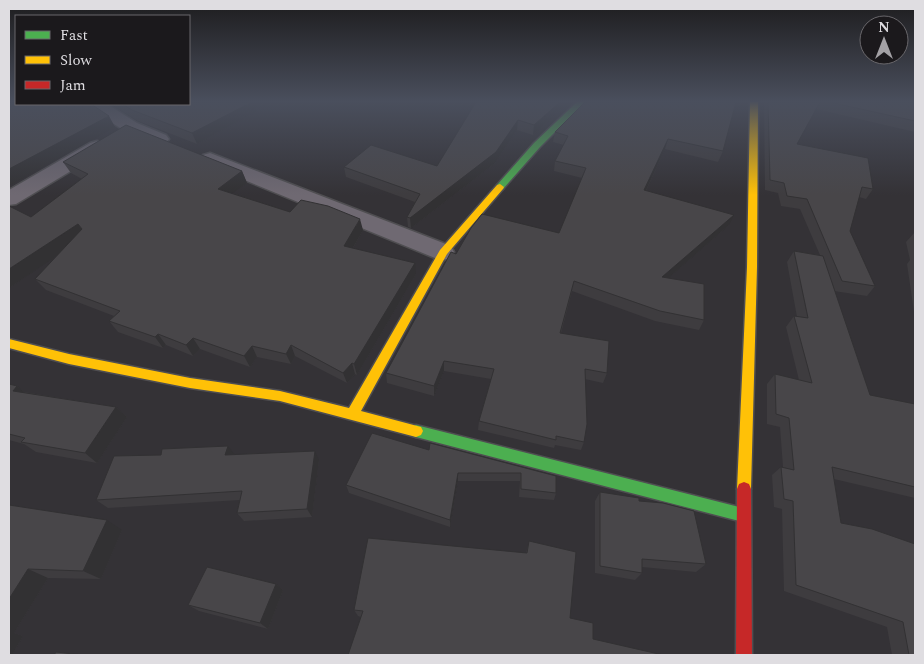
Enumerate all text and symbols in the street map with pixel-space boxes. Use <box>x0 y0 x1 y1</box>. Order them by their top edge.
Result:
legend <box>15 15 190 105</box>
north arrow <box>859 15 909 65</box>
text: N <box>878 17 890 38</box>
text: Fast <box>60 24 88 47</box>
text: Slow <box>60 49 92 72</box>
text: Jam <box>60 74 86 97</box>

